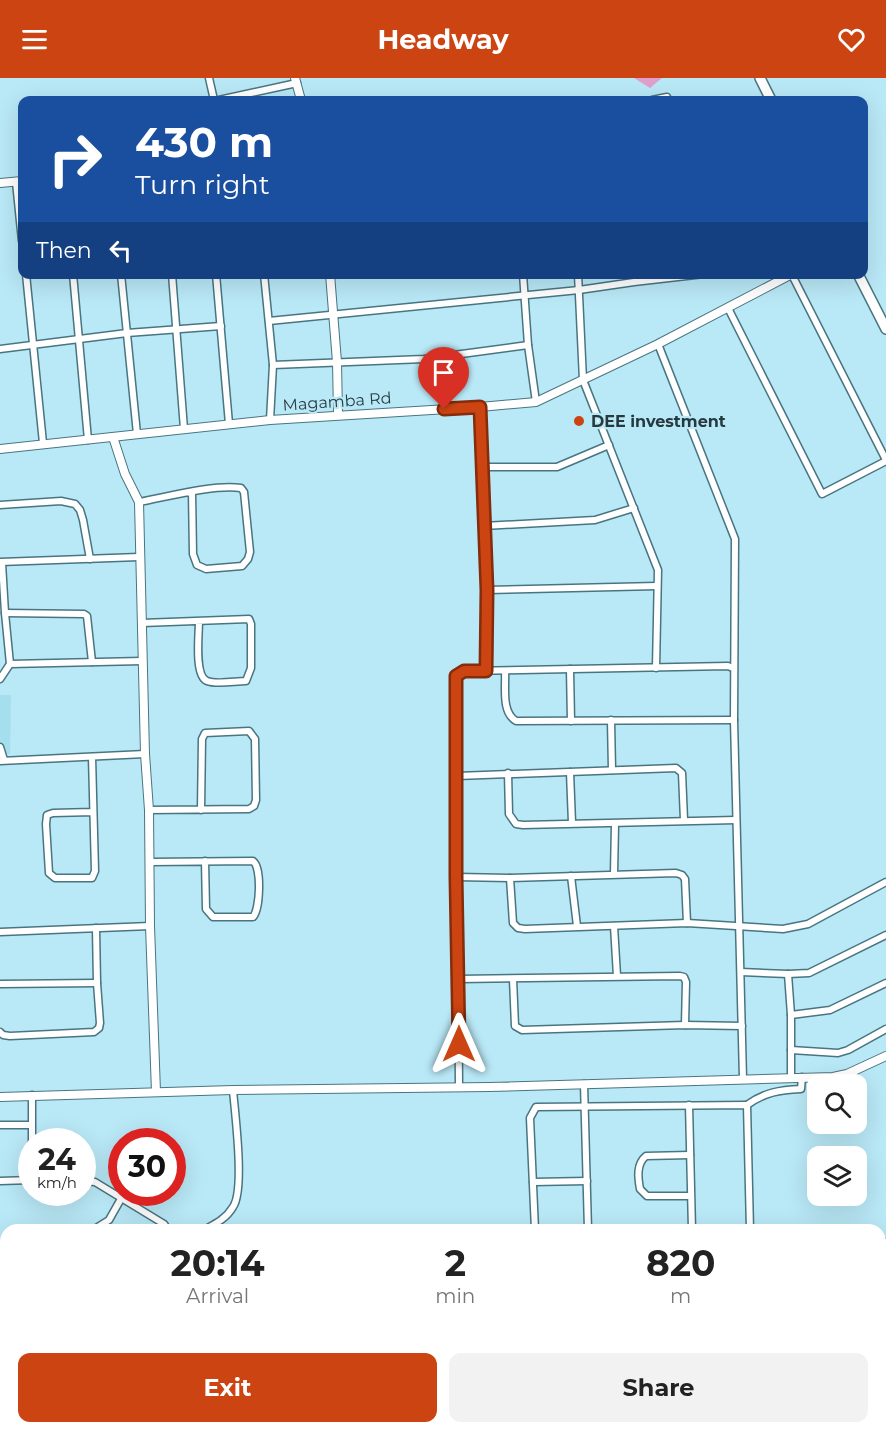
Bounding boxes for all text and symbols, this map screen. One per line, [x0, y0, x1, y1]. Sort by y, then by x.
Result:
icon: menu [18, 23, 51, 56]
text: Headway [377, 23, 509, 56]
icon: heart [835, 23, 868, 56]
text: 430 m [135, 116, 273, 168]
icon: right [36, 120, 114, 198]
text: Turn right [135, 168, 270, 201]
icon: left [104, 234, 137, 267]
text: Then [36, 237, 92, 264]
pin [418, 347, 469, 409]
icon: arrive [427, 356, 460, 389]
street label: Magamba Rd [282, 388, 392, 415]
place label: DEE investment [591, 412, 726, 431]
marker: DEE investment [572, 414, 586, 428]
position arrow [427, 1012, 491, 1076]
map controls [807, 1074, 867, 1206]
button: search [807, 1074, 867, 1134]
speed limit sign: 30 [108, 1128, 186, 1206]
text: 24 [38, 1141, 76, 1178]
button: layers [807, 1146, 867, 1206]
text: km/h [37, 1173, 77, 1192]
text: 20:14 [171, 1241, 265, 1285]
text: 2 [445, 1241, 466, 1285]
text: 820 [646, 1241, 715, 1285]
text: Arrival [186, 1284, 249, 1308]
text: min [435, 1284, 475, 1308]
text: m [670, 1284, 691, 1308]
button: Exit [18, 1353, 437, 1422]
button: Share [449, 1353, 868, 1422]

